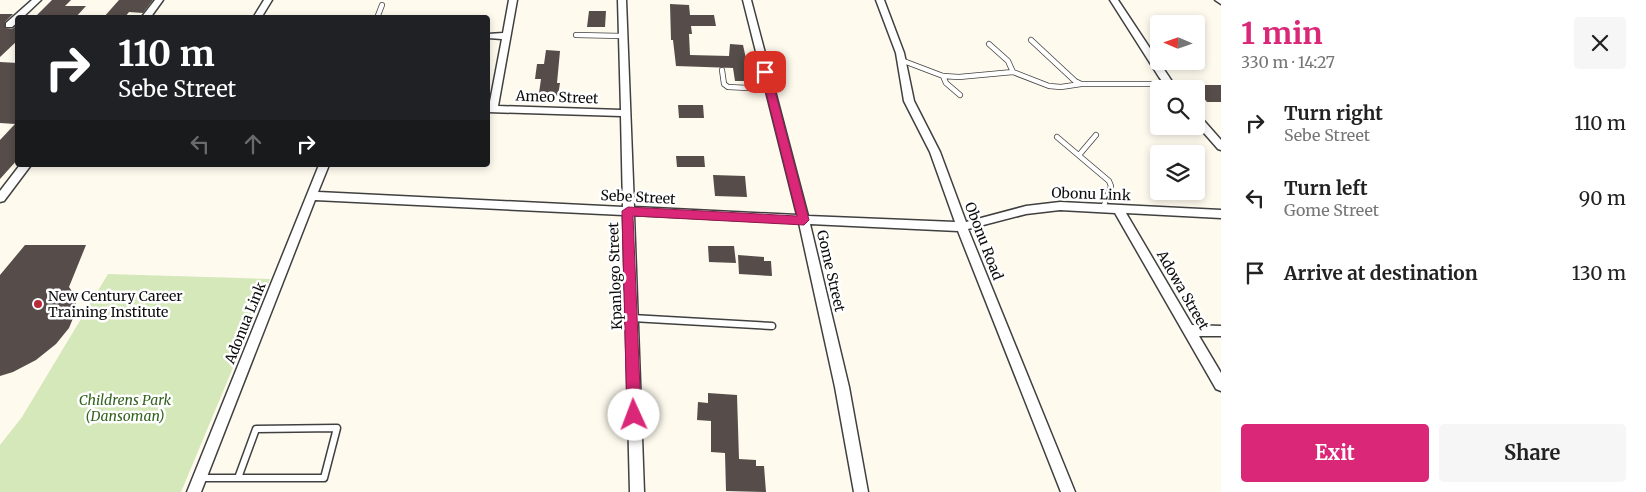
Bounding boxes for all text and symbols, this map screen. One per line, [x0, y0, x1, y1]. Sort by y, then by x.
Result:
text: 1 min [1241, 14, 1323, 52]
north arrow [1150, 15, 1205, 70]
map controls [1150, 15, 1205, 200]
button: close [1574, 17, 1626, 69]
text: 110 m [118, 32, 215, 76]
icon: right [35, 35, 100, 100]
pin [744, 51, 786, 93]
text: 330 m · 14:27 [1241, 52, 1335, 72]
icon: arrive [751, 58, 779, 86]
text: Sebe Street [118, 75, 236, 103]
button: search [1150, 80, 1205, 135]
street label: Ameo Street [514, 87, 599, 107]
text: Turn right [1284, 101, 1383, 125]
icon: right [1241, 109, 1269, 137]
text: 110 m [1575, 111, 1626, 135]
text: Sebe Street [1284, 125, 1370, 145]
icon: left [186, 130, 214, 158]
icon: ahead [239, 130, 267, 158]
icon: right [292, 130, 320, 158]
button: layers [1150, 145, 1205, 200]
text: Turn left [1284, 176, 1368, 200]
street label: Obonu Link [1051, 184, 1131, 204]
icon: left [1241, 184, 1269, 212]
street label: Sebe Street [600, 186, 677, 208]
text: 90 m [1579, 186, 1626, 210]
street label: Obonu Road [961, 199, 1007, 283]
text: Gome Street [1284, 200, 1379, 220]
street label: Kpanlogo Street [604, 221, 626, 330]
street label: Gome Street [813, 228, 849, 314]
street label: Adowa Street [1152, 246, 1213, 334]
icon: arrive [1241, 259, 1269, 287]
text: Arrive at destination [1284, 261, 1478, 285]
text: 130 m [1572, 261, 1626, 285]
street label: Adonua Link [220, 280, 270, 367]
place label: New Century Career Training Institute [48, 287, 183, 321]
marker: New Century Career Training Institute [32, 298, 44, 310]
position arrow [607, 388, 659, 440]
park label: Childrens Park (Dansoman) [79, 391, 172, 425]
button: Exit [1241, 424, 1429, 482]
button: Share [1439, 424, 1626, 482]

